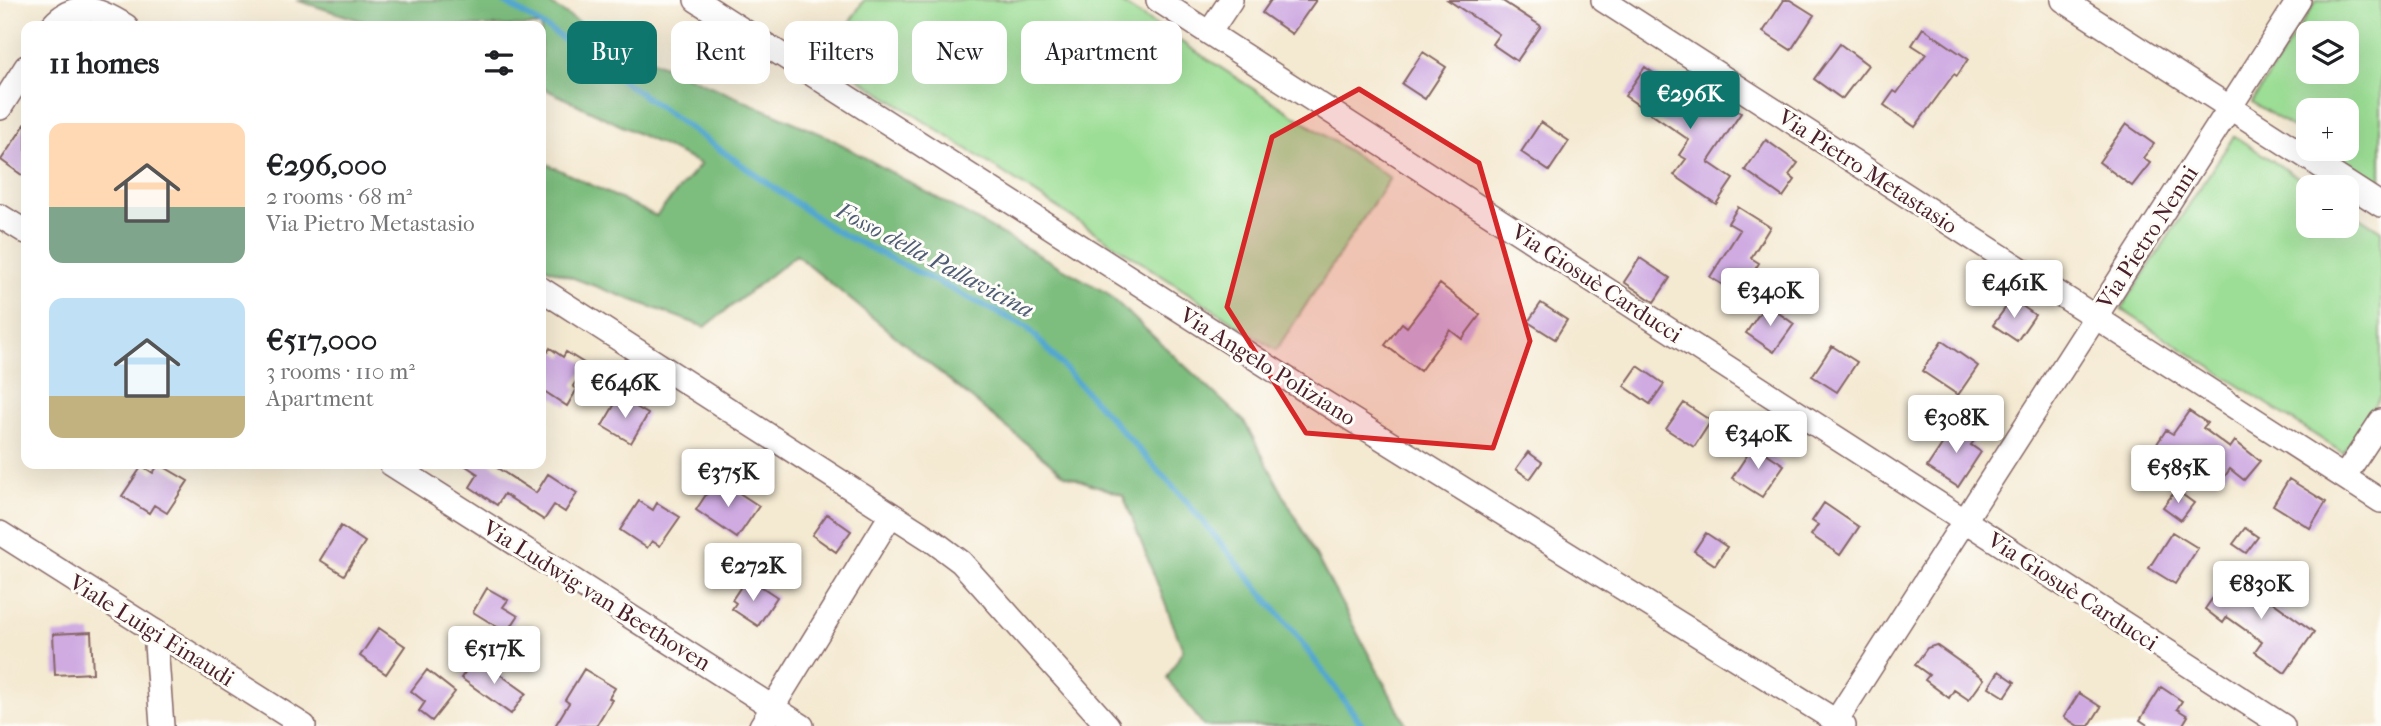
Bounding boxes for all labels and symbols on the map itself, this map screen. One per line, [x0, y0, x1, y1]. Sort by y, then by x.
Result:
pin: €296K [1641, 72, 1739, 131]
street label: Via Pietro Metastasio [1772, 103, 1963, 240]
street label: Via Pietro Nenni [2090, 160, 2204, 315]
water label: Fosso della Pallavicina [831, 196, 1038, 324]
street label: Via Giosuè Carducci [1506, 218, 1687, 349]
pin: €461K [1965, 260, 2063, 320]
pin: €340K [1721, 268, 1819, 328]
street label: Via Angelo Poliziano [1174, 301, 1361, 432]
pin: €646K [576, 360, 674, 420]
pin: €308K [1907, 396, 2005, 455]
pin: €340K [1709, 412, 1807, 471]
pin: €585K [2129, 446, 2227, 505]
pin: €375K [679, 449, 777, 509]
street label: Via Ludwig van Beethoven [477, 514, 716, 677]
street label: Via Giosuè Carducci [1982, 526, 2163, 657]
pin: €272K [704, 544, 802, 603]
pin: €830K [2212, 562, 2310, 621]
street label: Viale Luigi Einaudi [63, 568, 239, 692]
pin: €517K [445, 626, 543, 686]

